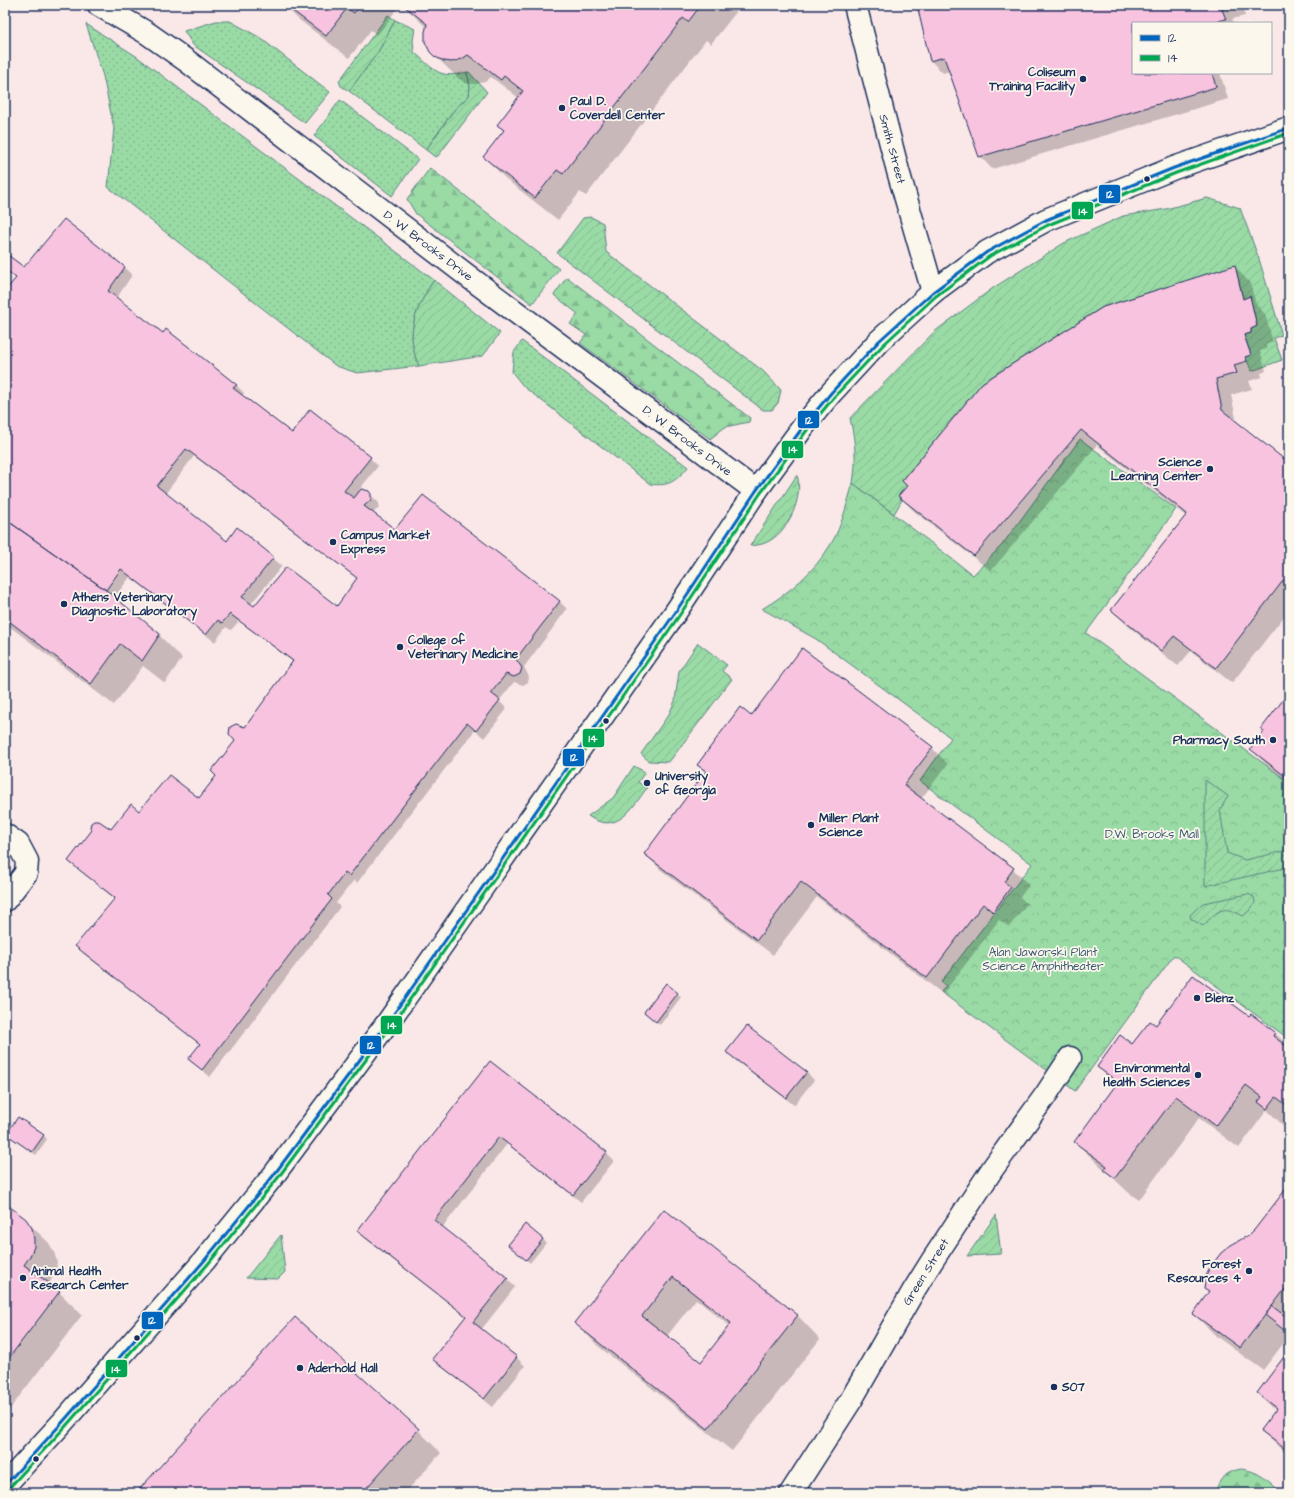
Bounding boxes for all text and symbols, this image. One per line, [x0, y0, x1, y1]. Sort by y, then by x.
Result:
legend [1132, 22, 1272, 74]
text: 12 [1168, 30, 1177, 47]
text: 14 [1168, 50, 1178, 67]
place label: Coliseum Training Facility [988, 64, 1076, 97]
marker: Coliseum Training Facility [1078, 74, 1088, 84]
place label: Paul D. Coverdell Center [570, 93, 665, 124]
marker: Paul D. Coverdell Center [557, 103, 567, 113]
street label: Smith Street [875, 112, 909, 186]
unlabelled marker [1142, 174, 1152, 184]
line badge: 12 [1098, 184, 1121, 204]
text: 12 [1106, 187, 1115, 202]
line badge: 14 [1071, 201, 1094, 220]
text: 14 [1079, 204, 1088, 219]
street label: D. W. Brooks Drive [380, 207, 477, 286]
street label: D. W. Brooks Drive [639, 402, 736, 481]
line badge: 12 [797, 410, 820, 429]
text: 12 [805, 413, 814, 428]
line badge: 14 [781, 440, 804, 459]
text: 14 [789, 442, 798, 457]
place label: Science Learning Center [1111, 454, 1203, 487]
marker: Science Learning Center [1205, 464, 1215, 474]
place label: Campus Market Express [341, 527, 430, 559]
marker: Campus Market Express [328, 537, 338, 547]
place label: Athens Veterinary Diagnostic Laboratory [72, 589, 198, 622]
marker: Athens Veterinary Diagnostic Laboratory [59, 599, 69, 609]
place label: College of Veterinary Medicine [407, 632, 519, 664]
marker: College of Veterinary Medicine [395, 642, 405, 652]
unlabelled marker [601, 716, 611, 726]
line badge: 14 [582, 728, 605, 748]
text: 14 [589, 731, 598, 746]
place label: Pharmacy South [1173, 732, 1266, 750]
marker: Pharmacy South [1268, 735, 1278, 745]
line badge: 12 [562, 748, 585, 767]
text: 12 [570, 750, 579, 765]
place label: University of Georgia [654, 768, 717, 801]
marker: University of Georgia [642, 778, 652, 788]
place label: Miller Plant Science [818, 810, 879, 841]
marker: Miller Plant Science [806, 820, 816, 830]
park label: D.W. Brooks Mall [1105, 826, 1199, 843]
park label: Alan Jaworski Plant Science Amphitheater [982, 944, 1104, 975]
place label: Blenz [1205, 990, 1235, 1007]
marker: Blenz [1192, 993, 1202, 1003]
line badge: 14 [380, 1015, 403, 1035]
text: 14 [388, 1018, 397, 1033]
line badge: 12 [359, 1035, 382, 1055]
text: 12 [367, 1038, 376, 1053]
place label: Environmental Health Sciences [1103, 1060, 1190, 1091]
marker: Environmental Health Sciences [1193, 1070, 1203, 1080]
street label: Green Street [899, 1235, 953, 1309]
place label: Forest Resources 4 [1167, 1256, 1242, 1287]
place label: Animal Health Research Center [31, 1263, 129, 1294]
marker: Forest Resources 4 [1244, 1266, 1254, 1276]
marker: Animal Health Research Center [18, 1273, 28, 1283]
line badge: 12 [141, 1311, 164, 1330]
text: 12 [148, 1313, 157, 1328]
unlabelled marker [132, 1333, 142, 1343]
line badge: 14 [105, 1359, 128, 1378]
place label: Aderhold Hall [308, 1360, 378, 1377]
text: 14 [112, 1362, 121, 1377]
marker: Aderhold Hall [295, 1363, 305, 1373]
place label: S07 [1061, 1379, 1085, 1396]
marker: S07 [1049, 1382, 1059, 1392]
unlabelled marker [31, 1454, 41, 1464]

